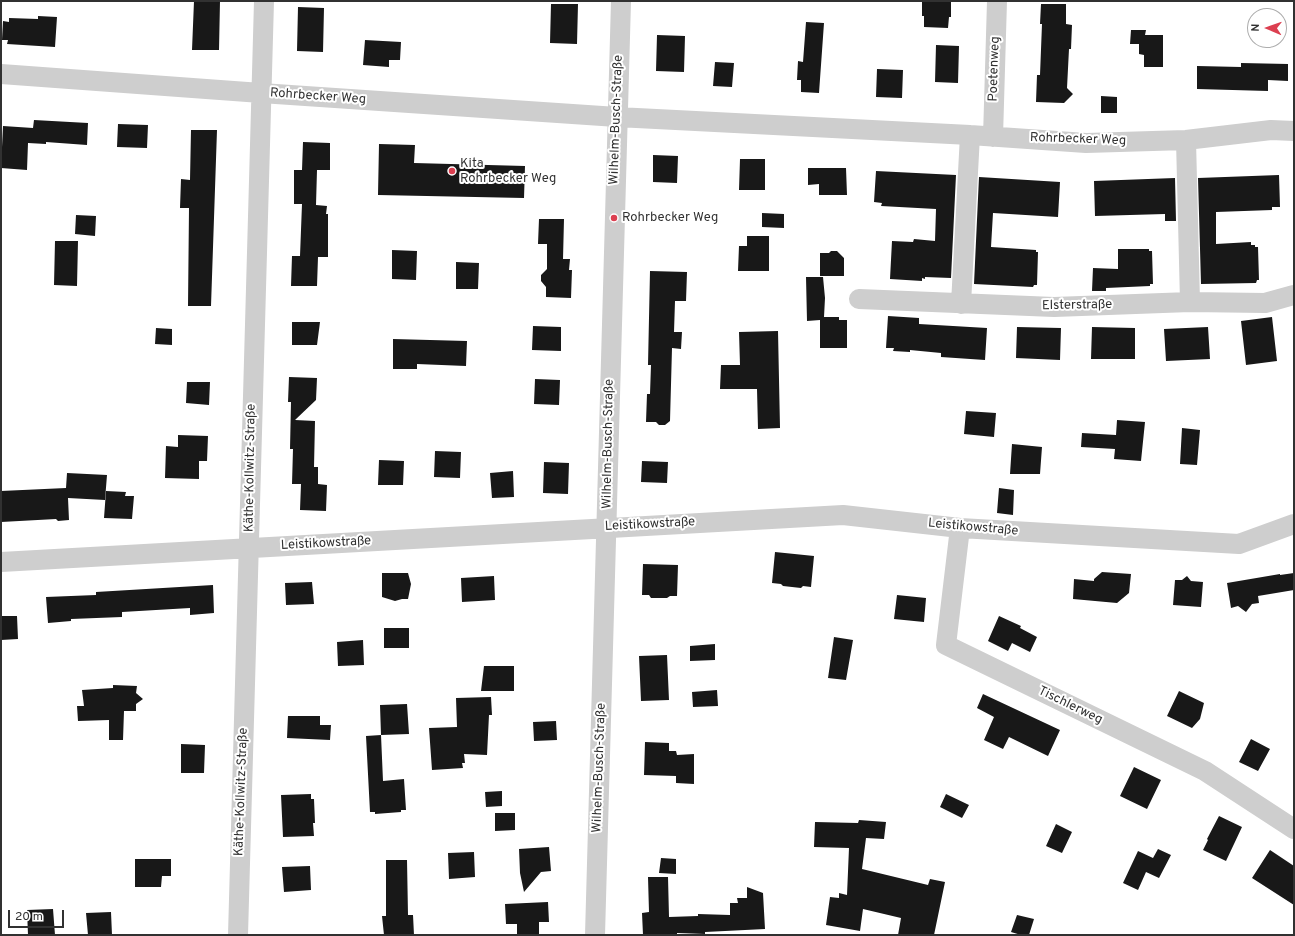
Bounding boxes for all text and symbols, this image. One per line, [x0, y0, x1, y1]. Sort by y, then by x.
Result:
north arrow [1247, 8, 1287, 48]
text: N [1249, 23, 1263, 32]
street label: Poetenweg [986, 36, 1004, 102]
street label: Wilhelm-Busch-Straße [607, 55, 627, 185]
street label: Rohrbecker Weg [269, 86, 367, 108]
street label: Rohrbecker Weg [1030, 131, 1126, 149]
place label: Kita Rohrbecker Weg [460, 156, 556, 187]
marker: Kita Rohrbecker Weg [447, 166, 457, 176]
place label: Rohrbecker Weg [622, 210, 718, 226]
marker: Rohrbecker Weg [609, 213, 619, 223]
street label: Elsterstraße [1042, 298, 1112, 314]
street label: Wilhelm-Busch-Straße [600, 379, 618, 509]
street label: Käthe-Kollwitz-Straße [242, 404, 260, 532]
street label: Leistikowstraße [604, 515, 696, 535]
street label: Leistikowstraße [927, 516, 1019, 540]
street label: Leistikowstraße [280, 534, 372, 554]
street label: Tischlerweg [1035, 684, 1105, 728]
street label: Wilhelm-Busch-Straße [590, 703, 610, 833]
street label: Käthe-Kollwitz-Straße [232, 727, 252, 857]
scale bar [10, 902, 66, 928]
text: 20 m [15, 909, 43, 925]

